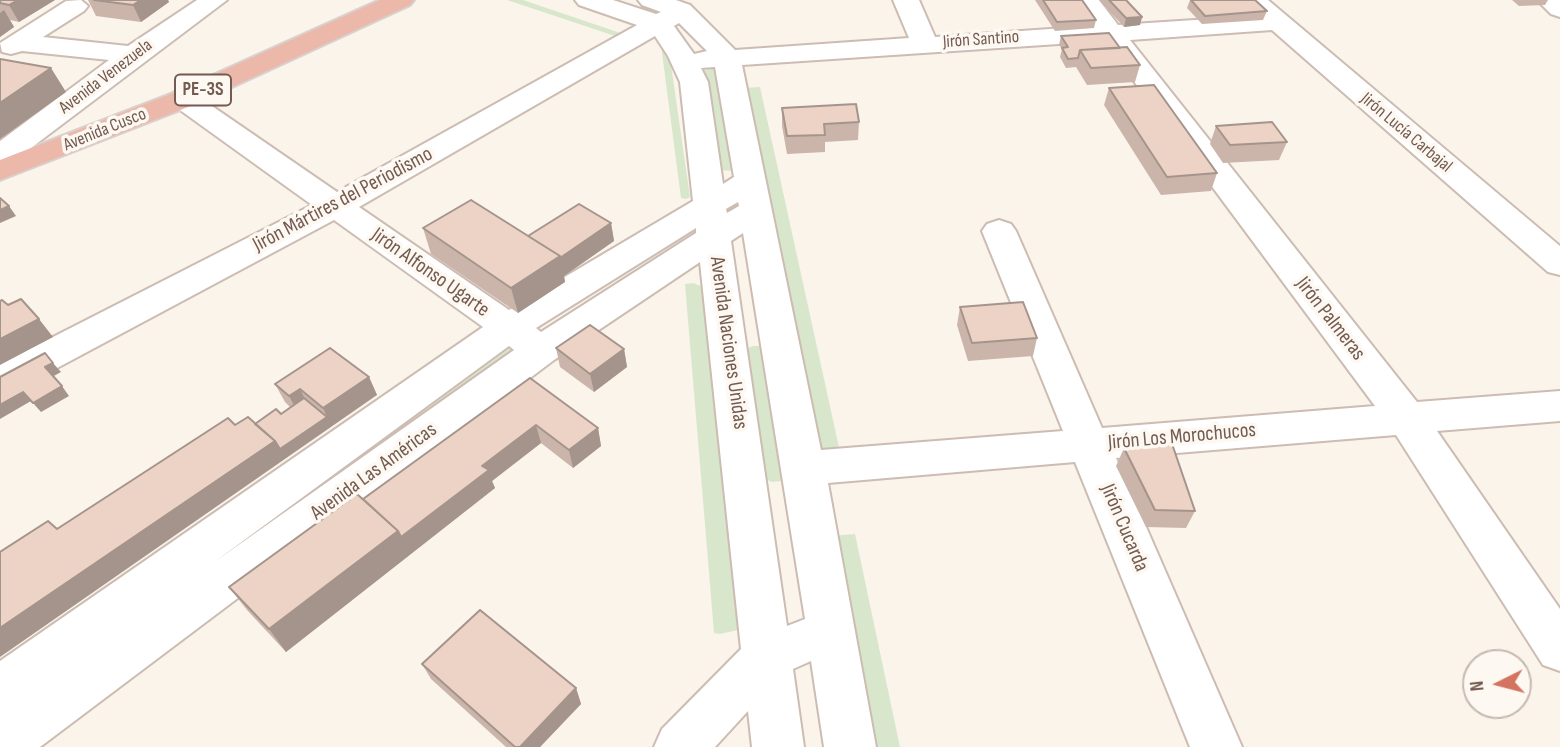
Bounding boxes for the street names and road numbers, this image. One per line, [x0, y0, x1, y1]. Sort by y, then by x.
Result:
street label: Jirón Santino [942, 27, 1020, 53]
street label: Avenida Venezuela [55, 35, 157, 119]
road number: PE-3S [175, 74, 231, 106]
street label: Jirón Lucía Carbajal [1356, 88, 1456, 178]
street label: Avenida Cusco [61, 104, 149, 156]
street label: Jirón Mártires del Periodismo [249, 142, 437, 258]
street label: Jirón Alfonso Ugarte [366, 223, 494, 323]
street label: Avenida Naciones Unidas [703, 255, 753, 431]
street label: Jirón Palmeras [1290, 272, 1370, 366]
street label: Avenida Las Américas [306, 418, 442, 526]
street label: Jirón Los Morochucos [1107, 418, 1257, 456]
street label: Jirón Cucarda [1094, 480, 1154, 576]

